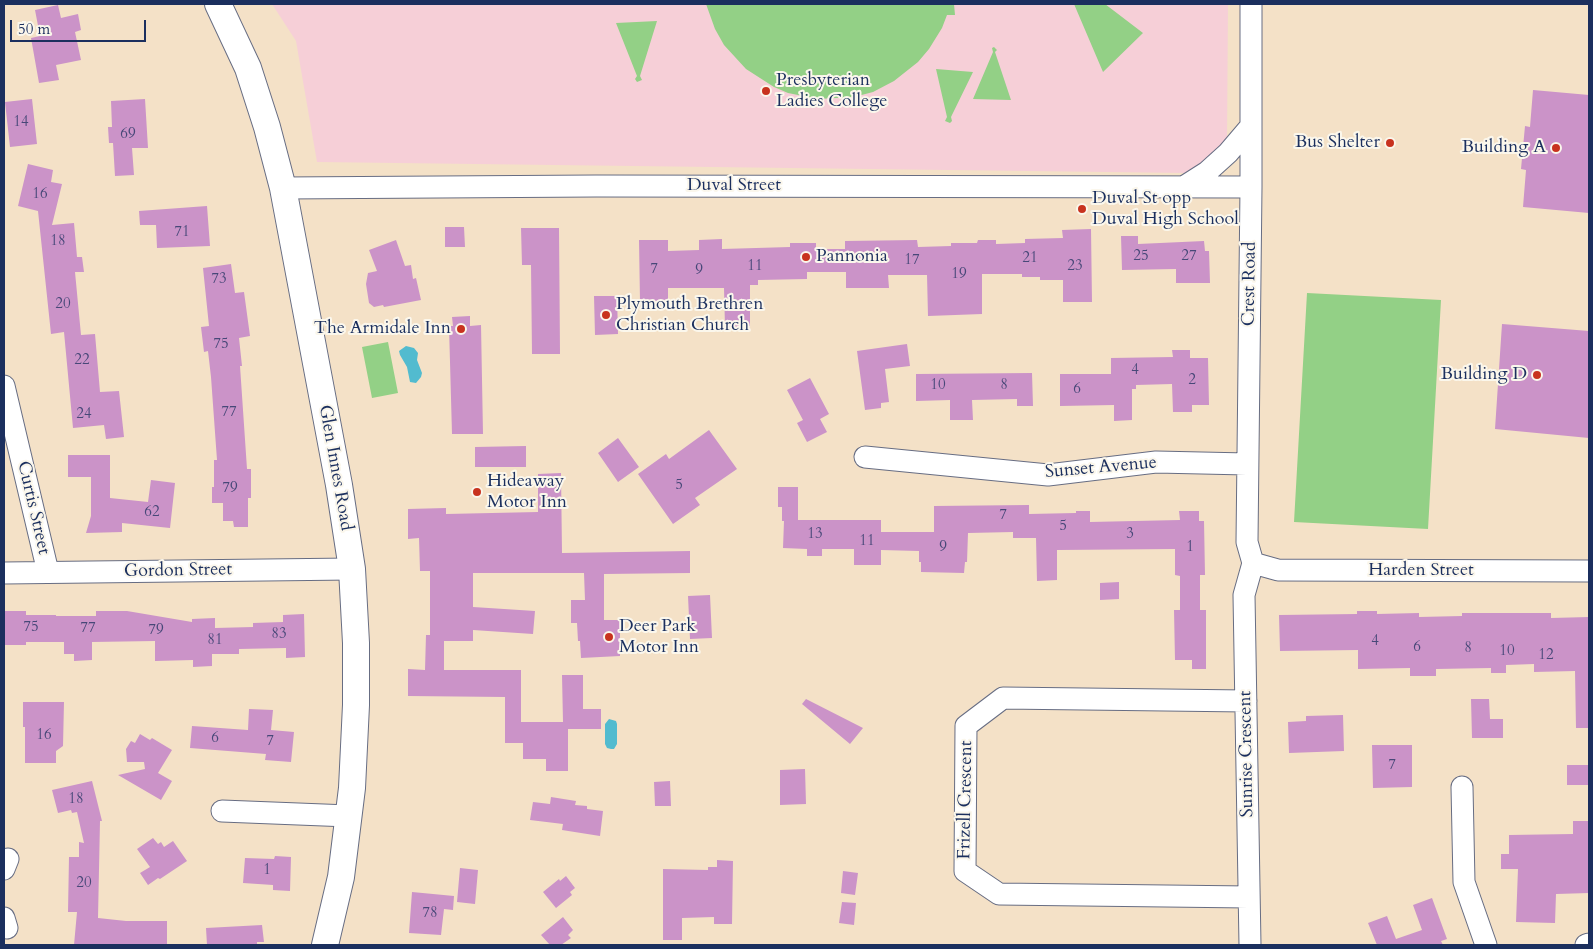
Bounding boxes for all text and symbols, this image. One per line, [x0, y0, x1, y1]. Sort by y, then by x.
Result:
scale bar [12, 10, 149, 42]
text: 50 m [18, 19, 50, 39]
place label: Presbyterian Ladies College [776, 70, 887, 112]
marker: Presbyterian Ladies College [760, 85, 772, 97]
house number: 14 [13, 114, 29, 132]
house number: 69 [120, 126, 136, 144]
place label: Bus Shelter [1295, 132, 1380, 154]
marker: Bus Shelter [1384, 137, 1396, 149]
place label: Building A [1462, 137, 1546, 159]
marker: Building A [1550, 142, 1562, 154]
street label: Duval Street [687, 175, 781, 197]
house number: 16 [32, 186, 48, 204]
place label: Duval St opp Duval High School [1092, 188, 1239, 230]
marker: Duval St opp Duval High School [1076, 203, 1088, 215]
house number: 71 [174, 224, 190, 242]
house number: 18 [50, 233, 66, 251]
street label: Crest Road [1238, 242, 1262, 326]
place label: Pannonia [816, 246, 888, 268]
house number: 25 [1133, 248, 1149, 266]
house number: 27 [1181, 248, 1197, 266]
house number: 21 [1022, 250, 1038, 268]
marker: Pannonia [800, 251, 812, 263]
house number: 17 [904, 252, 920, 270]
house number: 11 [747, 258, 763, 276]
house number: 23 [1067, 258, 1083, 276]
house number: 7 [650, 261, 658, 279]
house number: 9 [695, 262, 703, 280]
house number: 19 [951, 266, 967, 284]
house number: 73 [211, 271, 227, 289]
place label: Plymouth Brethren Christian Church [616, 294, 763, 336]
house number: 20 [55, 296, 71, 314]
marker: Plymouth Brethren Christian Church [600, 309, 612, 321]
place label: The Armidale Inn [314, 318, 451, 340]
marker: The Armidale Inn [455, 323, 467, 335]
house number: 75 [213, 336, 229, 354]
house number: 22 [74, 352, 90, 370]
house number: 4 [1131, 362, 1139, 380]
place label: Building D [1441, 364, 1527, 386]
marker: Building D [1531, 369, 1543, 381]
house number: 2 [1188, 372, 1196, 390]
house number: 10 [930, 377, 946, 395]
house number: 8 [1000, 377, 1008, 395]
house number: 6 [1073, 381, 1081, 399]
street label: Glen Innes Road [313, 403, 357, 533]
house number: 77 [221, 404, 237, 422]
house number: 24 [76, 406, 92, 424]
street label: Sunset Avenue [1044, 452, 1158, 484]
street label: Curtis Street [12, 459, 54, 557]
place label: Hideaway Motor Inn [487, 471, 567, 514]
house number: 5 [675, 477, 683, 495]
house number: 79 [222, 480, 238, 498]
marker: Hideaway Motor Inn [471, 486, 483, 498]
house number: 62 [144, 504, 160, 522]
house number: 7 [999, 507, 1007, 525]
house number: 5 [1059, 518, 1067, 536]
house number: 13 [807, 526, 823, 544]
house number: 3 [1126, 526, 1134, 544]
house number: 11 [859, 533, 875, 551]
house number: 9 [939, 539, 947, 557]
house number: 1 [1186, 539, 1194, 557]
street label: Gordon Street [124, 559, 232, 583]
street label: Harden Street [1368, 560, 1474, 582]
place label: Deer Park Motor Inn [619, 616, 699, 659]
house number: 75 [23, 619, 39, 637]
house number: 77 [80, 620, 96, 638]
house number: 79 [148, 622, 164, 640]
house number: 83 [271, 626, 287, 644]
marker: Deer Park Motor Inn [603, 631, 615, 643]
house number: 81 [207, 632, 223, 650]
house number: 4 [1371, 633, 1379, 651]
house number: 6 [1413, 639, 1421, 657]
house number: 8 [1464, 640, 1472, 658]
house number: 10 [1499, 643, 1515, 661]
house number: 12 [1538, 647, 1554, 665]
street label: Sunrise Crescent [1235, 691, 1259, 817]
house number: 16 [36, 727, 52, 745]
house number: 6 [211, 730, 219, 748]
house number: 7 [266, 733, 274, 751]
street label: Frizell Crescent [954, 740, 978, 860]
house number: 7 [1388, 757, 1396, 775]
house number: 18 [68, 791, 84, 809]
house number: 1 [263, 862, 271, 880]
house number: 20 [76, 875, 92, 893]
house number: 78 [422, 905, 438, 923]

